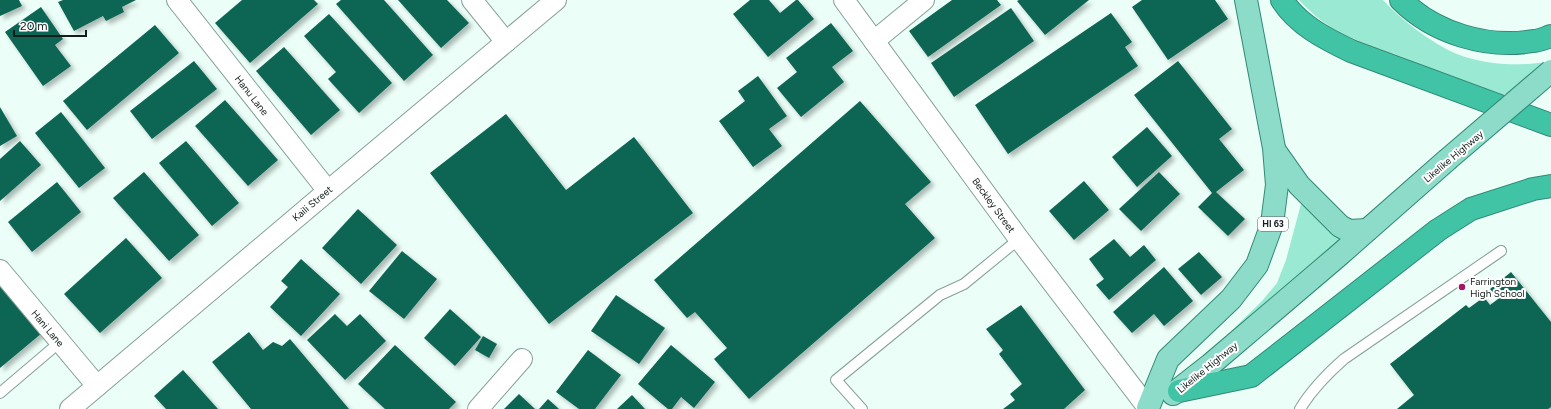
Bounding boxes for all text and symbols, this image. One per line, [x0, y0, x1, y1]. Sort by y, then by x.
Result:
scale bar [14, 12, 86, 38]
text: 20 m [20, 19, 48, 33]
street label: Hanu Lane [232, 73, 272, 118]
street label: Likelike Highway [1421, 127, 1486, 185]
street label: Beckley Street [969, 175, 1018, 236]
street label: Kaili Street [290, 183, 335, 224]
road number: HI 63 [1258, 217, 1288, 231]
place label: Farrington High School [1470, 275, 1525, 300]
marker: Farrington High School [1457, 282, 1467, 292]
street label: Hani Lane [28, 307, 67, 350]
street label: Likelike Highway [1174, 339, 1241, 396]

